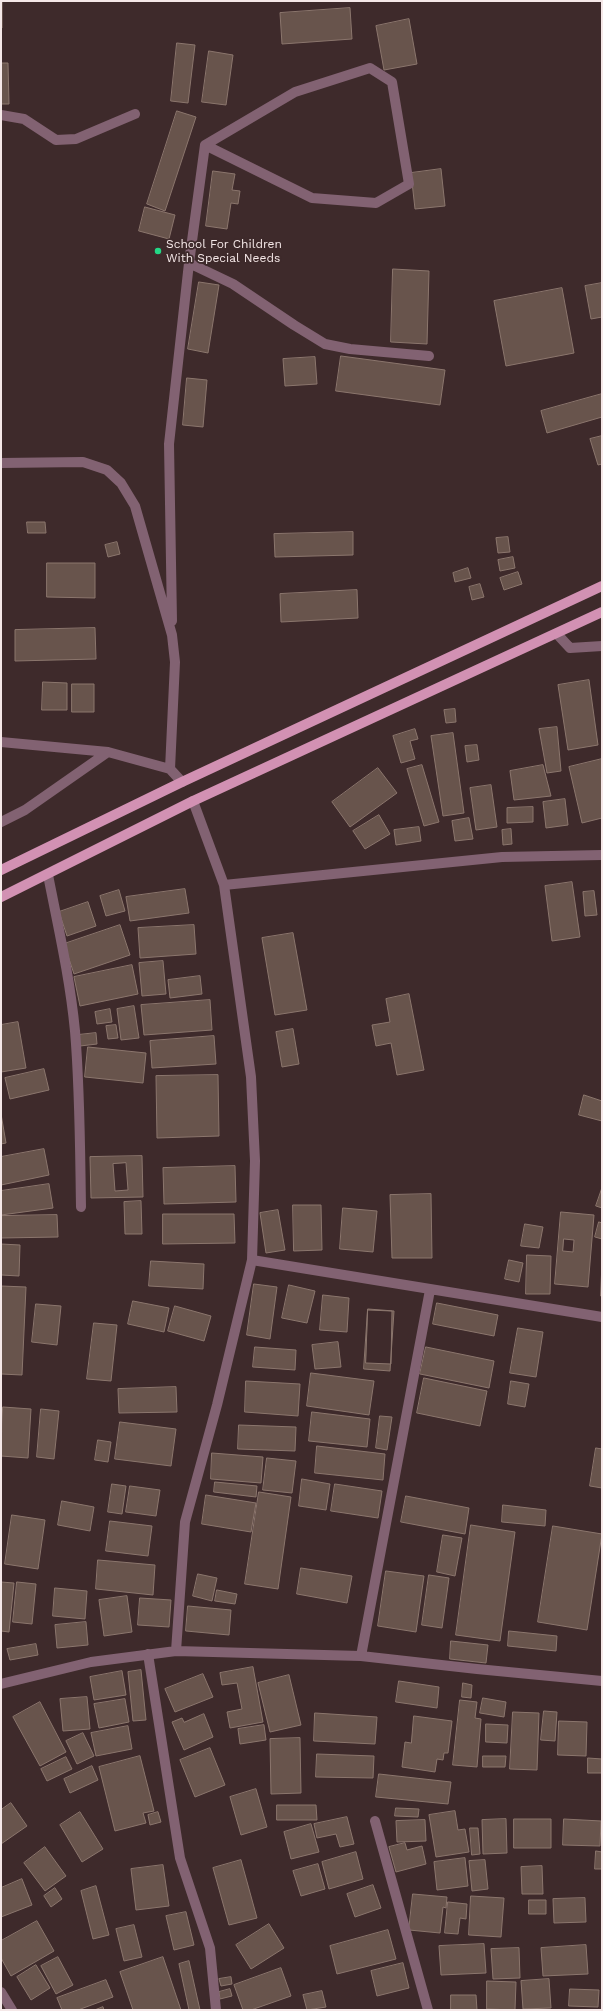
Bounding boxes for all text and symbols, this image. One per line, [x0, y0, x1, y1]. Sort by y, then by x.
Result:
place label: School For Children With Special Needs [166, 237, 282, 265]
marker: School For Children With Special Needs [153, 246, 163, 256]

